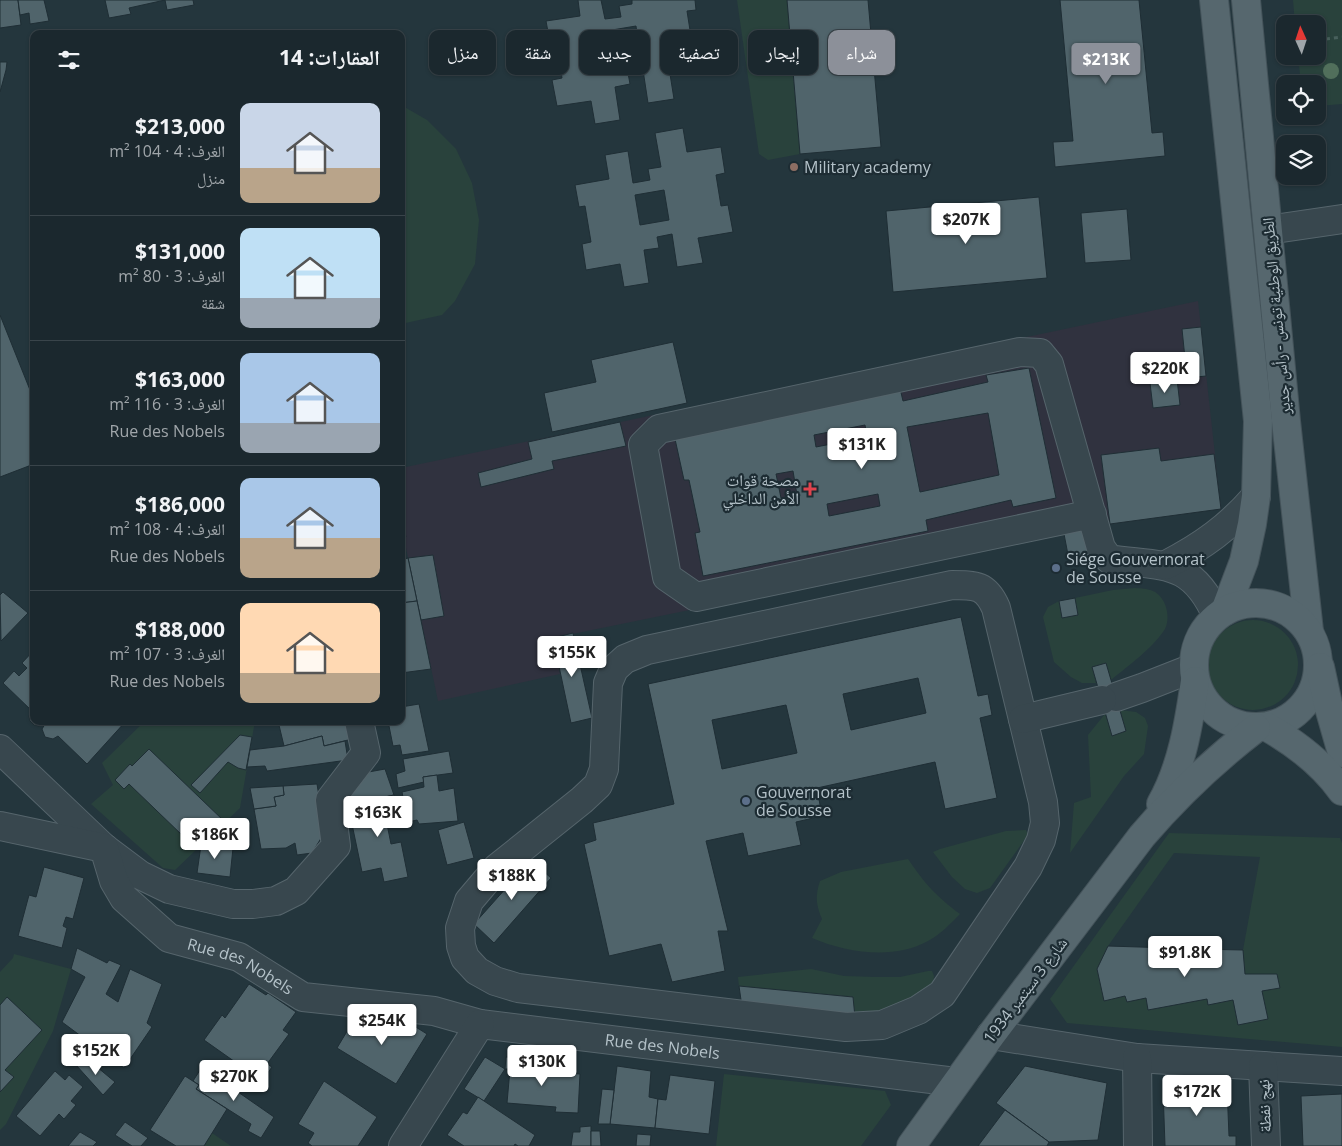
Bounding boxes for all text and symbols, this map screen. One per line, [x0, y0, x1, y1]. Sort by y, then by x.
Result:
north arrow [1276, 15, 1326, 65]
map controls [1276, 15, 1326, 185]
chip: منزل [429, 30, 496, 75]
chip: شقة [506, 30, 569, 75]
chip: جديد [579, 30, 650, 75]
chip: تصفية [660, 30, 738, 75]
chip: إيجار [748, 30, 818, 75]
chip: شراء [828, 30, 895, 75]
pin: $213K [1071, 42, 1141, 85]
text: العقارات: 14 [279, 43, 380, 71]
icon: filters [55, 46, 83, 74]
text: $213K [1082, 48, 1130, 70]
button: locate [1276, 75, 1326, 125]
text: $213,000 [135, 112, 225, 140]
icon: home [280, 123, 340, 183]
button: layers [1276, 135, 1326, 185]
text: الغرف: 4 · 104 m² [109, 140, 225, 162]
place label: Military academy [804, 156, 932, 178]
marker: Military academy [788, 161, 800, 173]
text: منزل [197, 167, 225, 189]
pin: $207K [931, 202, 1001, 245]
text: $207K [942, 208, 990, 230]
street label: الطريق الوطنية تونس - رأس جدير [1256, 216, 1296, 417]
text: $131,000 [135, 237, 225, 265]
icon: home [280, 248, 340, 308]
text: الغرف: 3 · 80 m² [118, 265, 225, 287]
text: شقة [201, 292, 225, 314]
pin: $220K [1130, 352, 1200, 394]
text: $220K [1141, 357, 1189, 379]
text: $163,000 [135, 365, 225, 393]
icon: home [280, 373, 340, 433]
text: الغرف: 3 · 116 m² [109, 393, 225, 415]
text: Rue des Nobels [110, 420, 225, 442]
pin: $131K [827, 428, 897, 470]
text: $131K [838, 433, 886, 455]
place label: مصحة قوات الأمن الداخلي [722, 469, 799, 511]
marker: مصحة قوات الأمن الداخلي [803, 482, 817, 496]
text: $186,000 [135, 490, 225, 518]
icon: home [280, 498, 340, 558]
text: الغرف: 4 · 108 m² [109, 518, 225, 540]
text: Rue des Nobels [110, 545, 225, 567]
place label: Siége Gouvernorat de Sousse [1066, 548, 1205, 588]
marker: Siége Gouvernorat de Sousse [1050, 562, 1062, 574]
text: $188,000 [135, 615, 225, 643]
icon: home [280, 623, 340, 683]
pin: $155K [537, 636, 607, 678]
text: $155K [548, 641, 596, 663]
text: الغرف: 3 · 107 m² [109, 643, 225, 665]
text: Rue des Nobels [110, 670, 225, 692]
place label: Gouvernorat de Sousse [756, 781, 851, 821]
marker: Gouvernorat de Sousse [740, 795, 752, 807]
pin: $163K [343, 796, 413, 838]
text: $163K [354, 801, 402, 823]
pin: $186K [180, 818, 250, 860]
text: $186K [191, 823, 239, 845]
pin: $188K [477, 858, 547, 901]
text: $188K [488, 864, 536, 886]
street label: Rue des Nobels [185, 932, 298, 999]
street label: شارع 3 سبتمبر 1934 [978, 933, 1072, 1047]
pin: $91.8K [1144, 936, 1226, 978]
text: $91.8K [1159, 941, 1211, 963]
pin: $254K [347, 1004, 417, 1046]
text: $254K [358, 1009, 406, 1031]
street label: Rue des Nobels [604, 1028, 721, 1064]
pin: $152K [61, 1034, 131, 1076]
text: $152K [72, 1039, 120, 1061]
pin: $130K [507, 1044, 577, 1087]
text: $130K [518, 1050, 566, 1072]
pin: $270K [199, 1060, 269, 1102]
text: $270K [210, 1065, 258, 1087]
pin: $172K [1162, 1074, 1232, 1117]
street label: نهج نفطة [1252, 1079, 1276, 1133]
text: $172K [1173, 1080, 1221, 1102]

